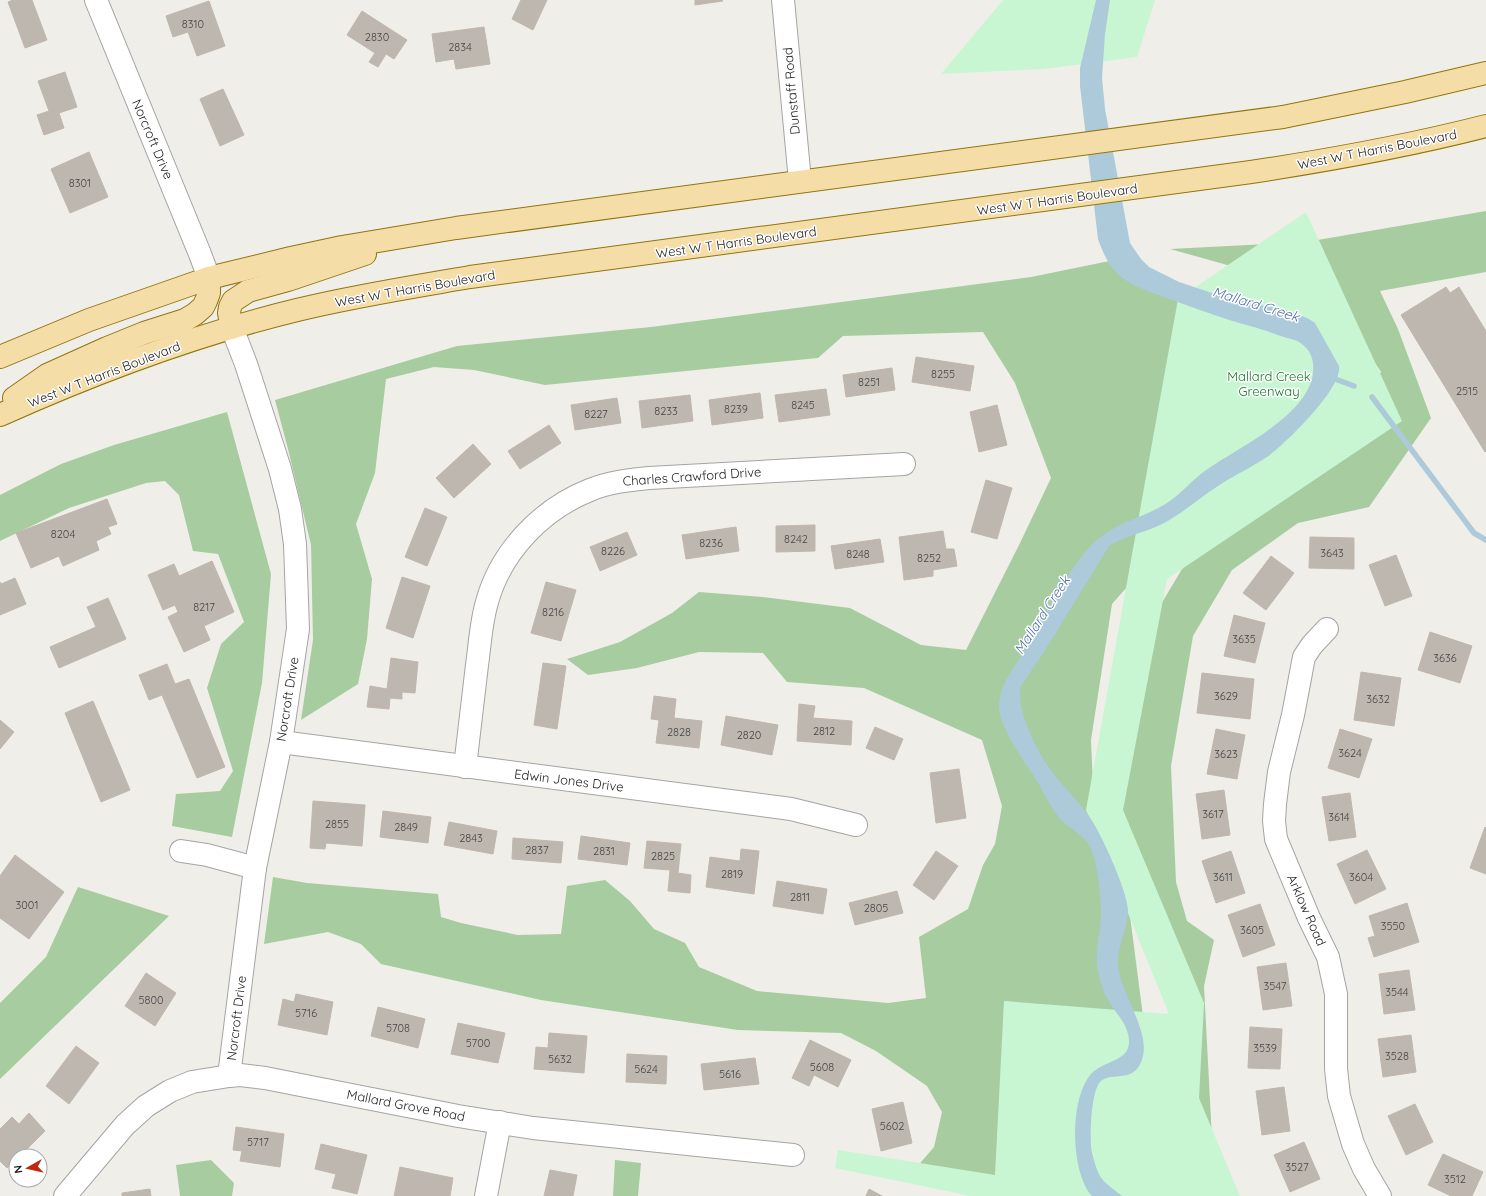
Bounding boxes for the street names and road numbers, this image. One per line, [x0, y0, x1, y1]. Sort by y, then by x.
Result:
street label: Dunstaff Road [779, 47, 803, 135]
street label: Norcroft Drive [129, 97, 177, 181]
street label: West W T Harris Boulevard [1296, 126, 1458, 172]
street label: West W T Harris Boulevard [976, 180, 1138, 218]
street label: West W T Harris Boulevard [655, 223, 817, 261]
street label: West W T Harris Boulevard [334, 266, 496, 310]
street label: West W T Harris Boulevard [25, 337, 183, 411]
street label: Charles Crawford Drive [622, 463, 762, 489]
street label: Norcroft Drive [272, 656, 302, 742]
street label: Edwin Jones Drive [513, 765, 625, 795]
street label: Arklow Road [1284, 872, 1330, 948]
street label: Norcroft Drive [223, 975, 249, 1061]
street label: Mallard Grove Road [346, 1086, 466, 1124]

